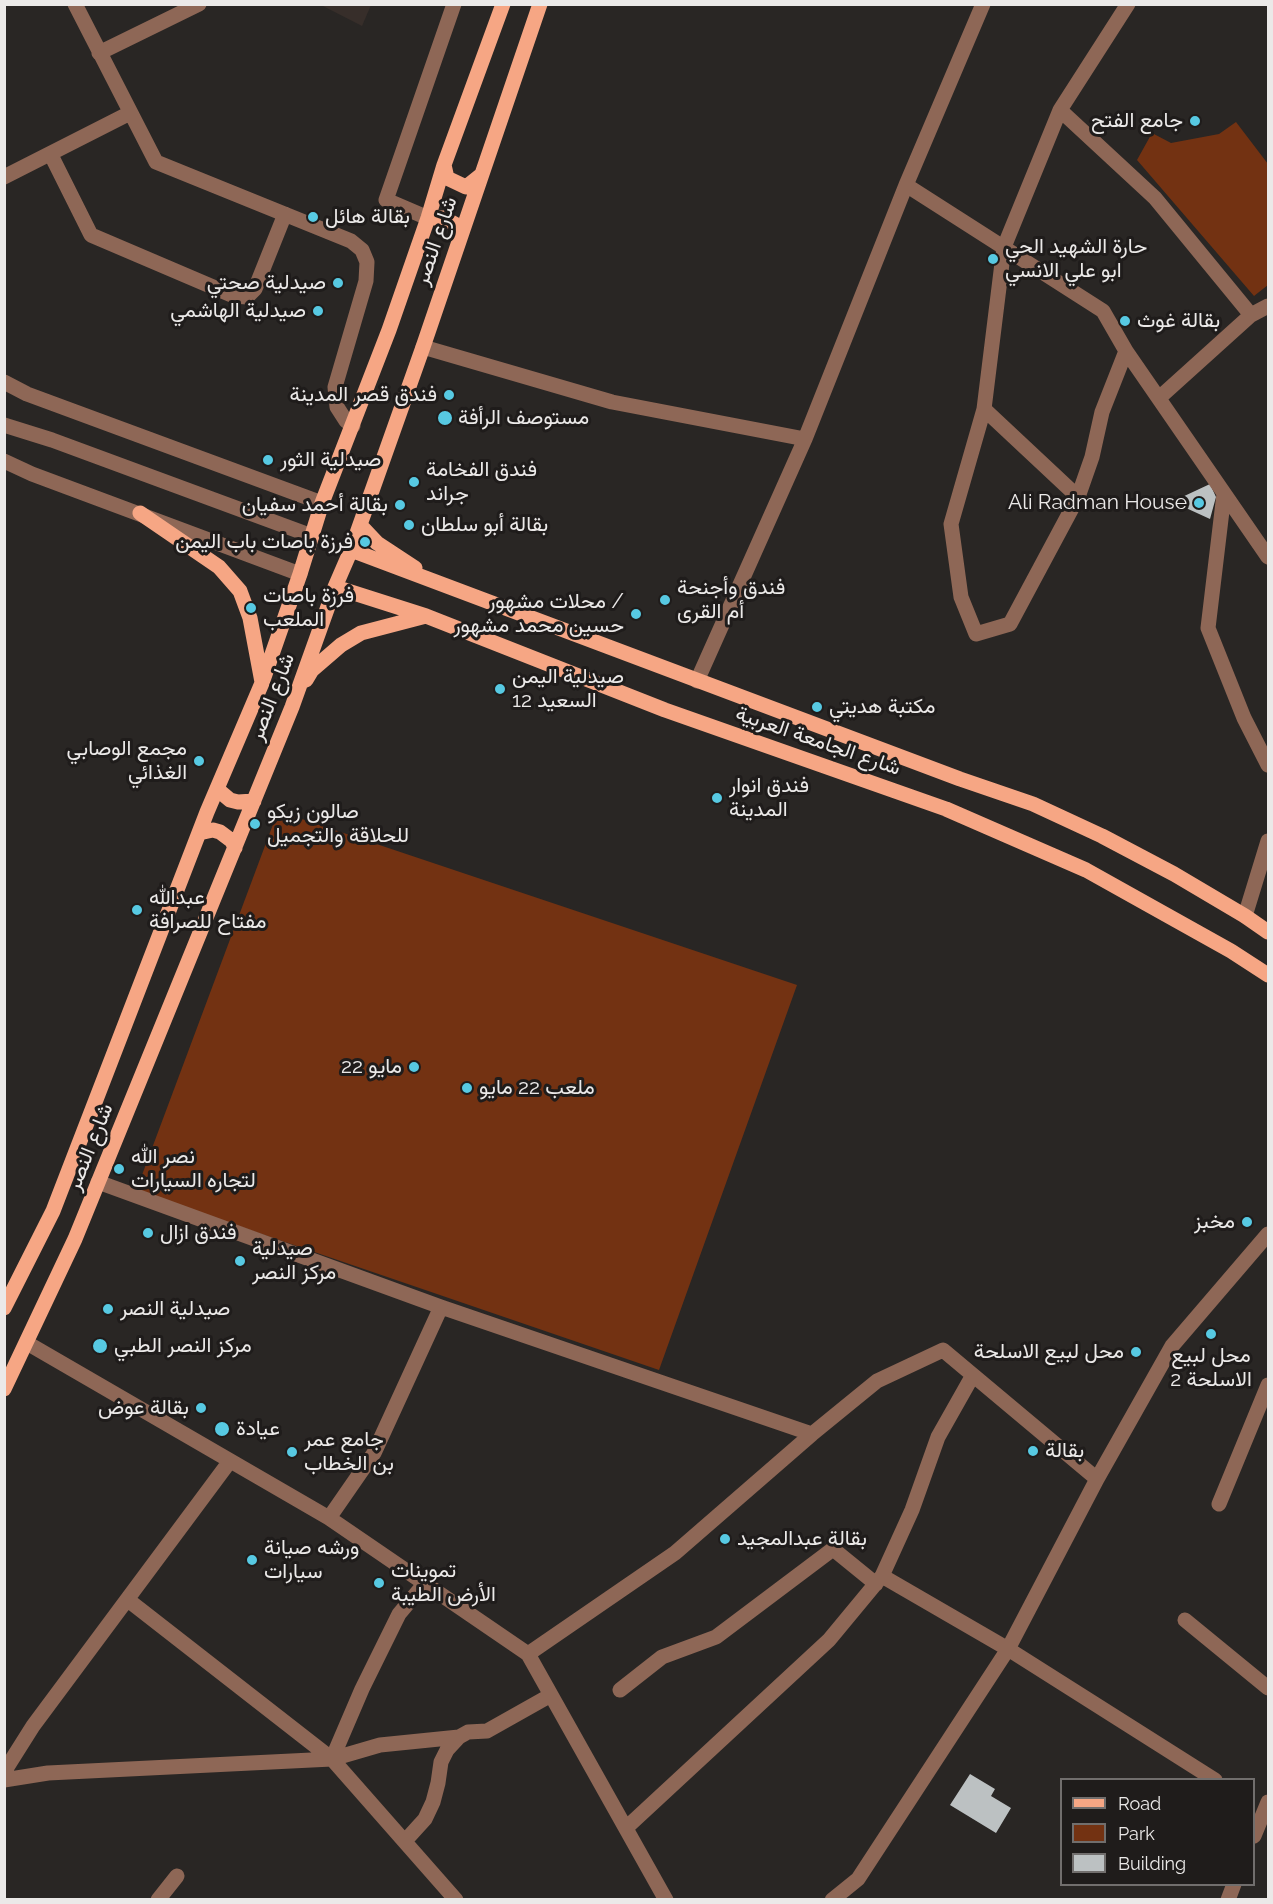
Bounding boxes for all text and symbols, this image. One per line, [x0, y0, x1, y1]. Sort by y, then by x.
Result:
place label: جامع الفتح [1091, 108, 1183, 134]
marker: جامع الفتح [1188, 114, 1202, 128]
street label: شارع النصر [409, 194, 463, 288]
place label: بقالة هائل [325, 204, 410, 230]
marker: بقالة هائل [306, 210, 320, 224]
place label: حارة الشهيد الحي ابو علي الانسي [1005, 234, 1147, 284]
marker: حارة الشهيد الحي ابو علي الانسي [986, 252, 1000, 266]
place label: صيدلية صحتي [207, 270, 326, 296]
marker: صيدلية صحتي [331, 276, 345, 290]
place label: صيدلية الهاشمي [170, 298, 306, 324]
marker: صيدلية الهاشمي [311, 304, 325, 318]
place label: بقالة غوث [1137, 308, 1220, 334]
marker: بقالة غوث [1118, 314, 1132, 328]
place label: فندق قصر المدينة [290, 382, 437, 408]
marker: فندق قصر المدينة [442, 388, 456, 402]
place label: مستوصف الرأفة [458, 405, 589, 431]
marker: مستوصف الرأفة [436, 409, 454, 427]
place label: صيدلية الثور [280, 447, 381, 473]
marker: صيدلية الثور [261, 453, 275, 467]
place label: فندق الفخامة جراند [426, 457, 537, 507]
marker: فندق الفخامة جراند [407, 475, 421, 489]
place label: Ali Radman House [1008, 490, 1187, 516]
place label: بقالة أحمد سفيان [242, 492, 388, 518]
marker: Ali Radman House [1192, 496, 1206, 510]
marker: بقالة أحمد سفيان [393, 498, 407, 512]
place label: بقالة أبو سلطان [421, 512, 548, 538]
marker: بقالة أبو سلطان [402, 518, 416, 532]
place label: فرزة باصات باب اليمن [175, 529, 353, 555]
marker: فرزة باصات باب اليمن [358, 535, 372, 549]
place label: فندق وأجنحة أم القرى [677, 575, 785, 625]
place label: فرزة باصات الملعب [263, 583, 354, 633]
place label: محلات مشهور / حسين محمد مشهور [453, 589, 624, 639]
marker: فندق وأجنحة أم القرى [658, 593, 672, 607]
marker: فرزة باصات الملعب [244, 601, 258, 615]
marker: محلات مشهور / حسين محمد مشهور [629, 607, 643, 621]
street label: شارع النصر [244, 650, 300, 744]
place label: صيدلية اليمن السعيد 12 [512, 664, 624, 714]
marker: صيدلية اليمن السعيد 12 [493, 682, 507, 696]
place label: مكتبة هديتي [829, 694, 935, 720]
marker: مكتبة هديتي [810, 700, 824, 714]
street label: شارع الجامعة العربية [732, 701, 904, 781]
place label: مجمع الوصابي الغذائي [66, 736, 187, 786]
marker: مجمع الوصابي الغذائي [192, 754, 206, 768]
place label: فندق انوار المدينة [729, 773, 809, 823]
marker: فندق انوار المدينة [710, 791, 724, 805]
place label: صالون زيكو للحلاقة والتجميل [267, 799, 409, 849]
marker: صالون زيكو للحلاقة والتجميل [248, 817, 262, 831]
place label: عبدالله مفتاح للصرافة [149, 885, 266, 935]
marker: عبدالله مفتاح للصرافة [130, 903, 144, 917]
place label: 22 مايو [341, 1054, 402, 1080]
marker: 22 مايو [407, 1060, 421, 1074]
place label: ملعب 22 مايو [479, 1075, 595, 1101]
marker: ملعب 22 مايو [460, 1081, 474, 1095]
street label: شارع النصر [61, 1100, 119, 1194]
place label: نصر الله لتجاره السيارات [131, 1144, 256, 1194]
marker: نصر الله لتجاره السيارات [112, 1162, 126, 1176]
place label: مخبز [1194, 1209, 1235, 1235]
marker: مخبز [1240, 1215, 1254, 1229]
place label: فندق ازال [160, 1220, 237, 1246]
marker: فندق ازال [141, 1226, 155, 1240]
place label: صيدلية مركز النصر [252, 1236, 336, 1286]
marker: صيدلية مركز النصر [233, 1254, 247, 1268]
place label: صيدلية النصر [120, 1296, 230, 1322]
marker: صيدلية النصر [101, 1302, 115, 1316]
marker: محل لبيع الاسلحة 2 [1204, 1327, 1218, 1341]
place label: مركز النصر الطبي [114, 1333, 252, 1359]
marker: مركز النصر الطبي [91, 1337, 109, 1355]
place label: محل لبيع الاسلحة [974, 1339, 1124, 1365]
place label: محل لبيع الاسلحة 2 [1170, 1343, 1252, 1393]
marker: محل لبيع الاسلحة [1129, 1345, 1143, 1359]
place label: بقالة عوض [98, 1395, 189, 1421]
marker: بقالة عوض [194, 1401, 208, 1415]
place label: عيادة [236, 1416, 280, 1442]
marker: عيادة [213, 1420, 231, 1438]
place label: جامع عمر بن الخطاب [304, 1427, 394, 1477]
place label: بقالة [1045, 1438, 1084, 1464]
marker: بقالة [1026, 1444, 1040, 1458]
marker: جامع عمر بن الخطاب [285, 1445, 299, 1459]
place label: بقالة عبدالمجيد [737, 1526, 867, 1552]
marker: بقالة عبدالمجيد [718, 1532, 732, 1546]
place label: ورشه صيانة سيارات [264, 1535, 359, 1585]
marker: ورشه صيانة سيارات [245, 1553, 259, 1567]
place label: تموينات الأرض الطيبة [391, 1558, 496, 1608]
marker: تموينات الأرض الطيبة [372, 1576, 386, 1590]
legend [1060, 1778, 1255, 1886]
text: Road [1118, 1793, 1161, 1814]
text: Park [1118, 1823, 1155, 1844]
text: Building [1118, 1853, 1186, 1874]

